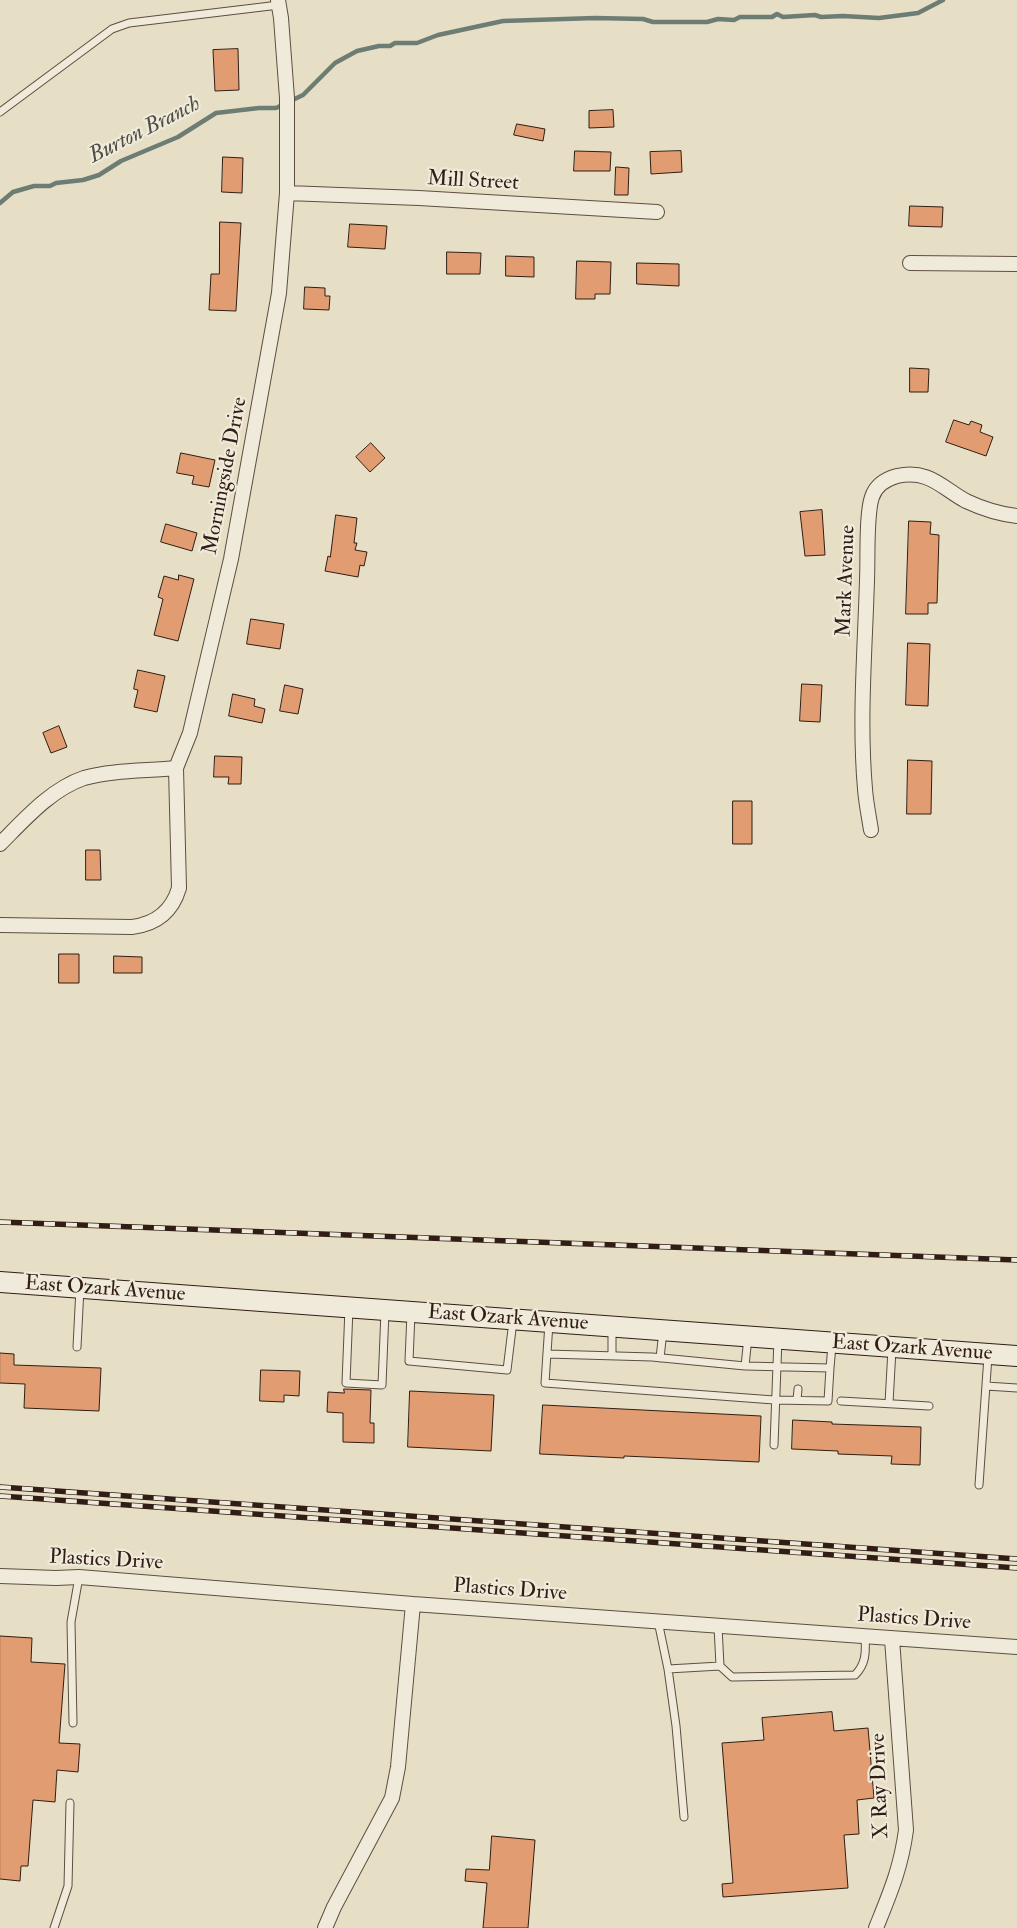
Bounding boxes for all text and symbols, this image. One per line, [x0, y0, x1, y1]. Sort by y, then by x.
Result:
water label: Burton Branch [85, 92, 205, 170]
street label: Mill Street [427, 167, 519, 197]
street label: Morningside Drive [198, 395, 254, 557]
street label: Mark Avenue [832, 525, 862, 637]
street label: East Ozark Avenue [24, 1272, 186, 1308]
street label: East Ozark Avenue [427, 1301, 589, 1337]
street label: East Ozark Avenue [831, 1331, 993, 1367]
street label: Plastics Drive [48, 1545, 164, 1577]
street label: Plastics Drive [452, 1574, 568, 1608]
street label: Plastics Drive [856, 1603, 972, 1637]
street label: X Ray Drive [867, 1733, 895, 1839]

